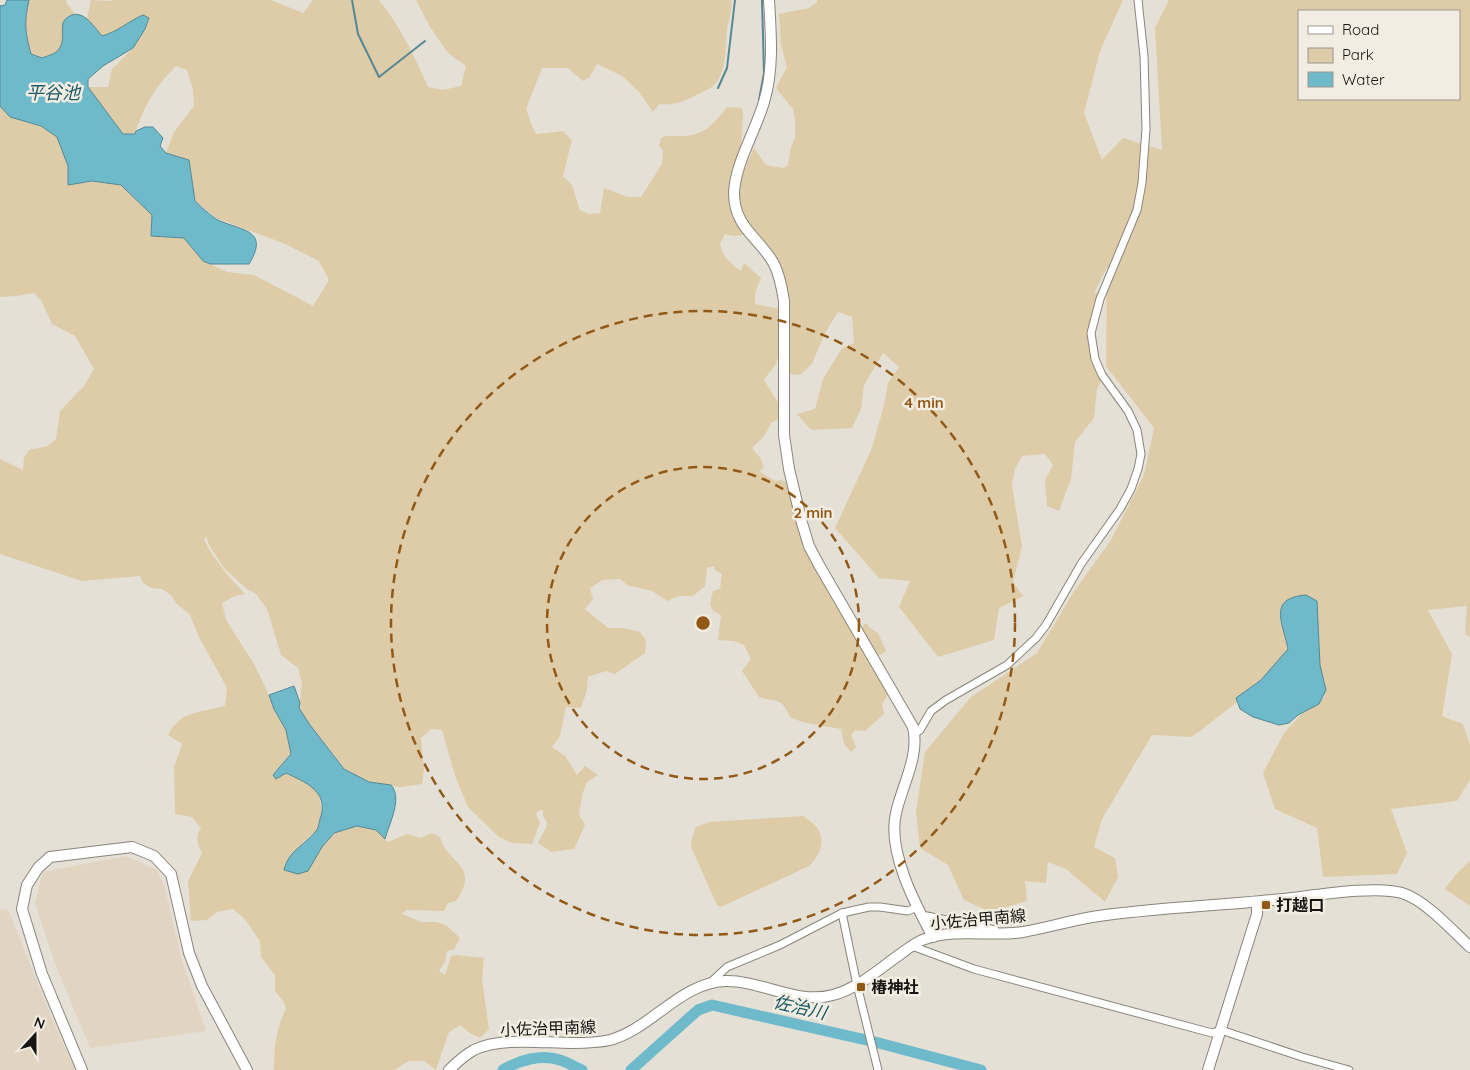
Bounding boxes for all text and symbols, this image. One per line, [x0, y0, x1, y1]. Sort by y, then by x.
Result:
legend [1298, 10, 1460, 100]
text: Road [1342, 20, 1379, 39]
text: Park [1342, 45, 1374, 64]
text: Water [1342, 70, 1385, 89]
water label: 平谷池 [26, 81, 82, 104]
text: 4 min [904, 393, 944, 412]
text: 2 min [793, 503, 833, 522]
centre of rings [694, 614, 712, 632]
place label: 打越口 [1276, 895, 1324, 915]
marker: 打越口 [1260, 899, 1272, 911]
street label: 小佐治甲南線 [929, 905, 1027, 933]
place label: 椿神社 [871, 977, 919, 997]
marker: 椿神社 [855, 981, 867, 993]
water label: 佐治川 [771, 990, 831, 1025]
north arrow [10, 1010, 60, 1060]
text: N [32, 1013, 48, 1033]
street label: 小佐治甲南線 [500, 1016, 596, 1040]

